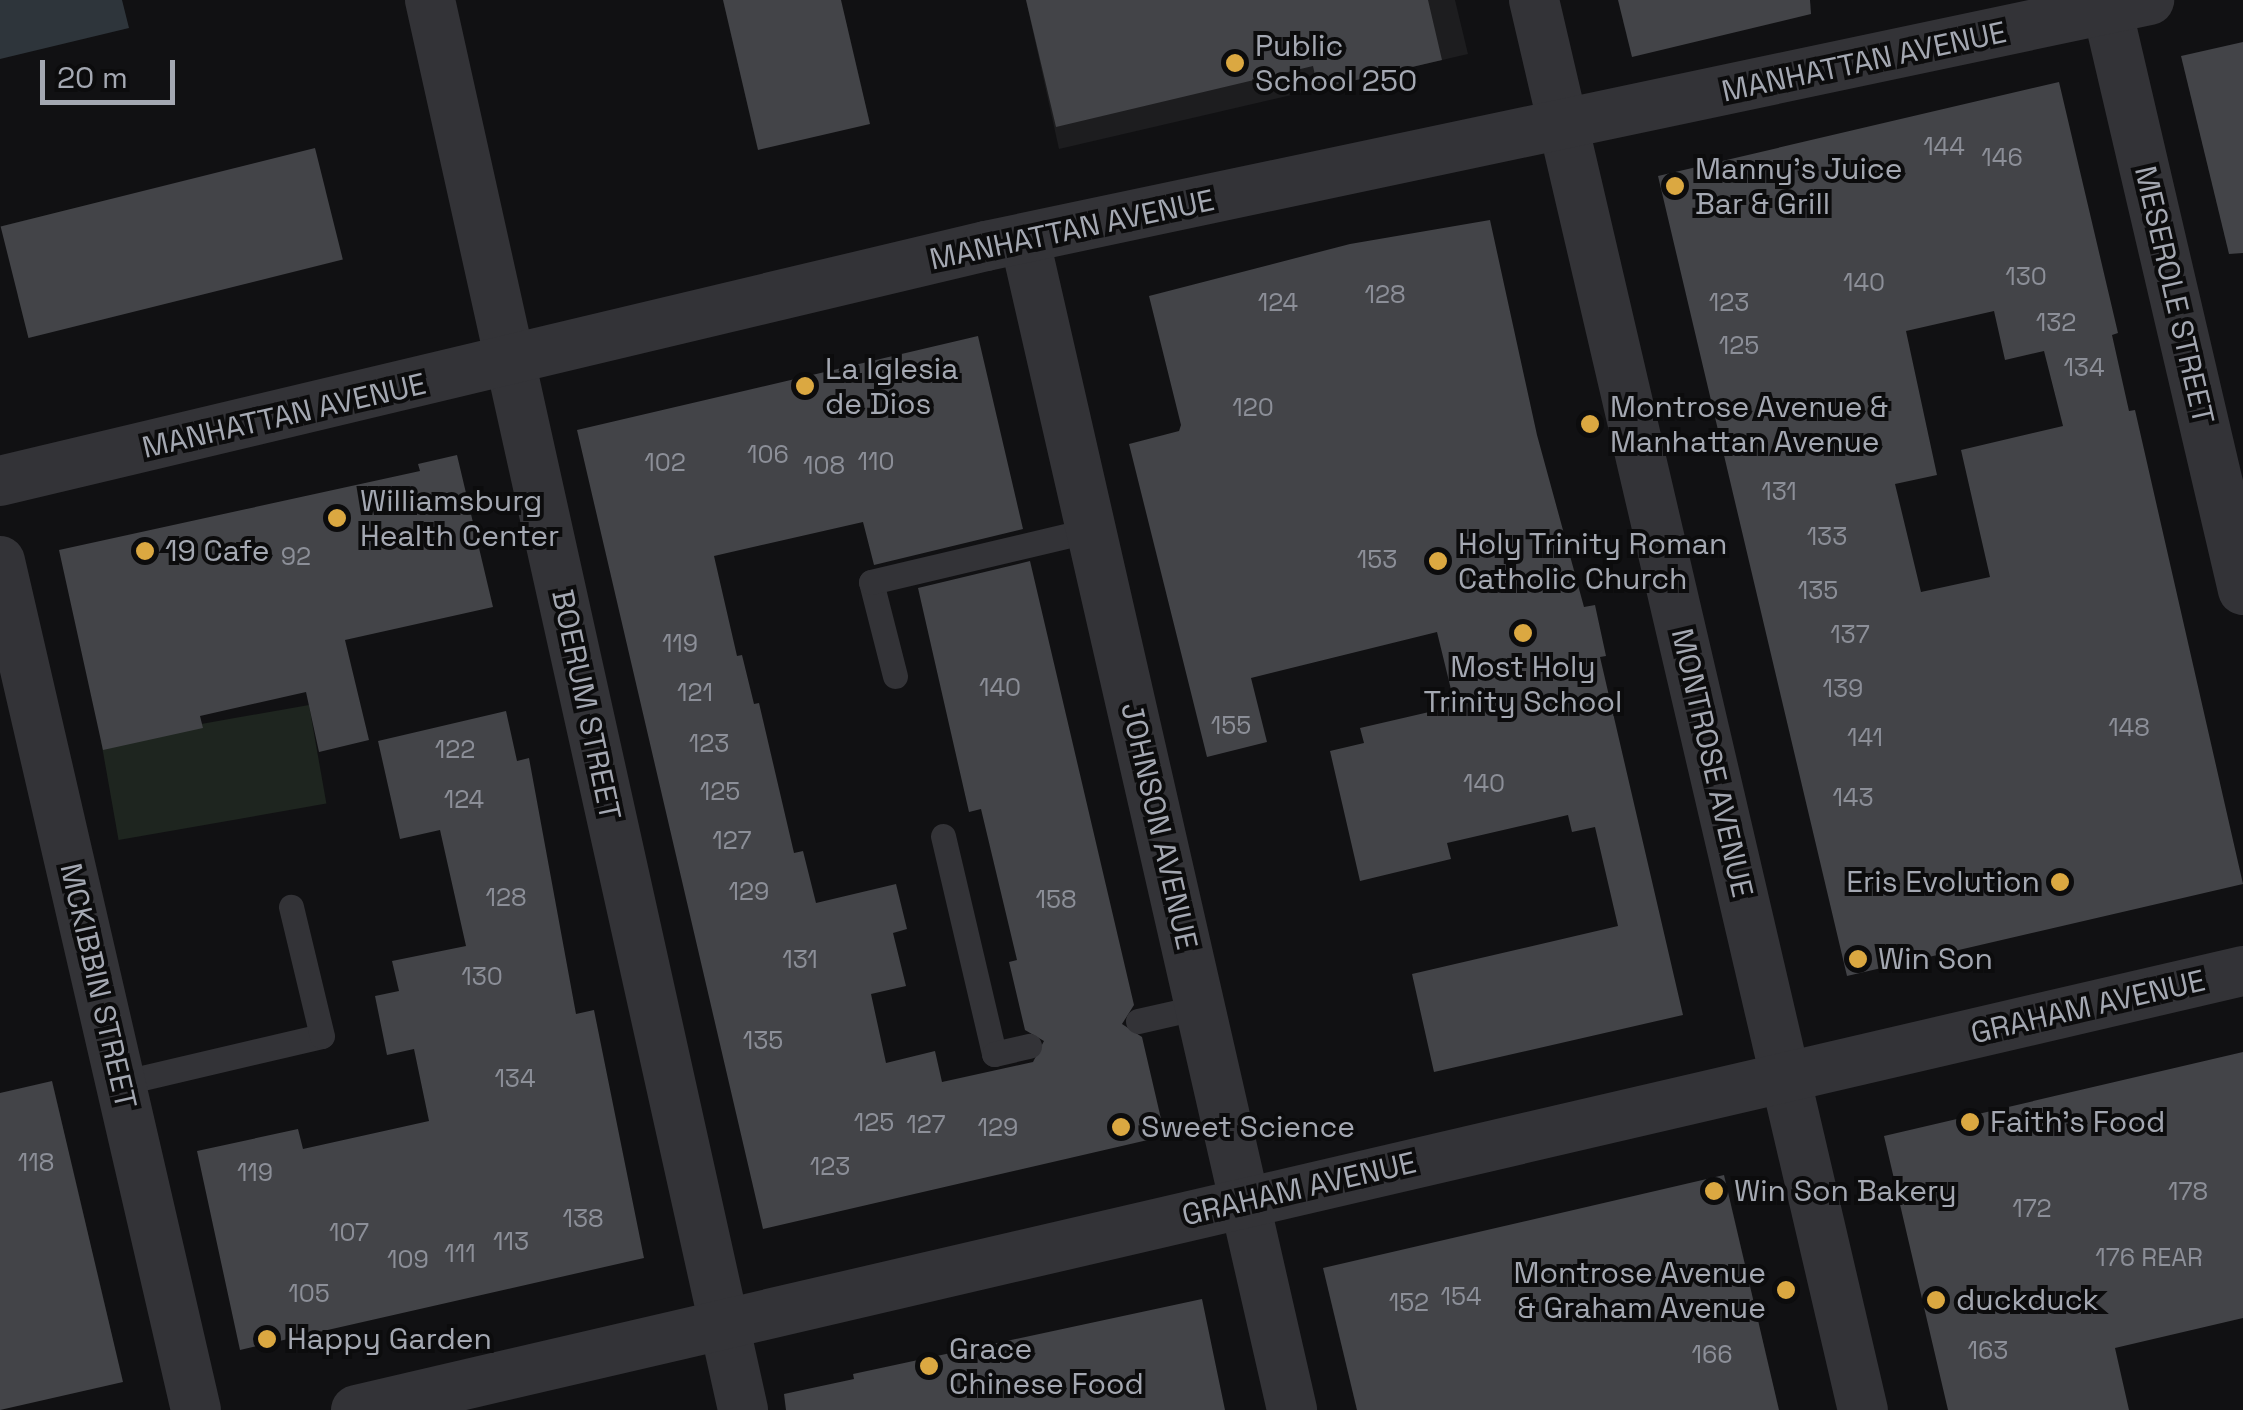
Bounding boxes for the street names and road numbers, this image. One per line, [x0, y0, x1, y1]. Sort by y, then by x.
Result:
street label: MANHATTAN AVENUE [1718, 14, 2010, 110]
street label: MESEROLE STREET [2127, 163, 2221, 427]
street label: MANHATTAN AVENUE [926, 182, 1218, 278]
street label: MANHATTAN AVENUE [139, 366, 429, 466]
street label: BOERUM STREET [544, 586, 628, 824]
street label: MONTROSE AVENUE [1664, 625, 1760, 901]
street label: JOHNSON AVENUE [1113, 699, 1205, 953]
street label: MCKIBBIN STREET [52, 860, 144, 1112]
street label: GRAHAM AVENUE [1967, 963, 2209, 1051]
street label: GRAHAM AVENUE [1178, 1145, 1420, 1233]

